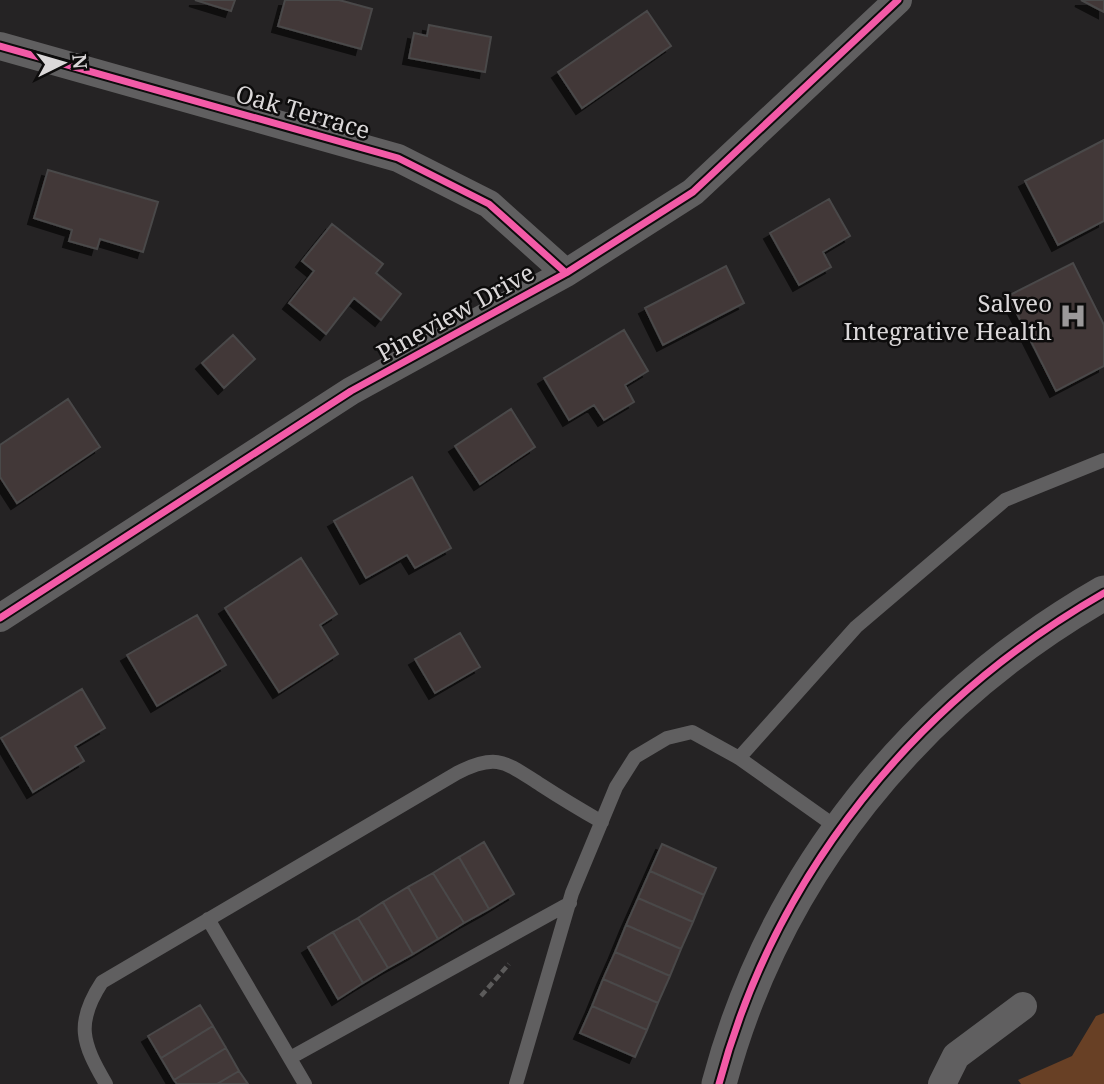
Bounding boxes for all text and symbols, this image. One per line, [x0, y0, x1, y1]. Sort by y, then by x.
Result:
north arrow [28, 28, 98, 98]
text: N [66, 53, 94, 70]
street label: Oak Terrace [232, 76, 374, 146]
street label: Pineview Drive [370, 255, 540, 369]
place label: Salveo Integrative Health [844, 286, 1052, 347]
hospital icon: Salveo Integrative Health [1058, 301, 1088, 331]

